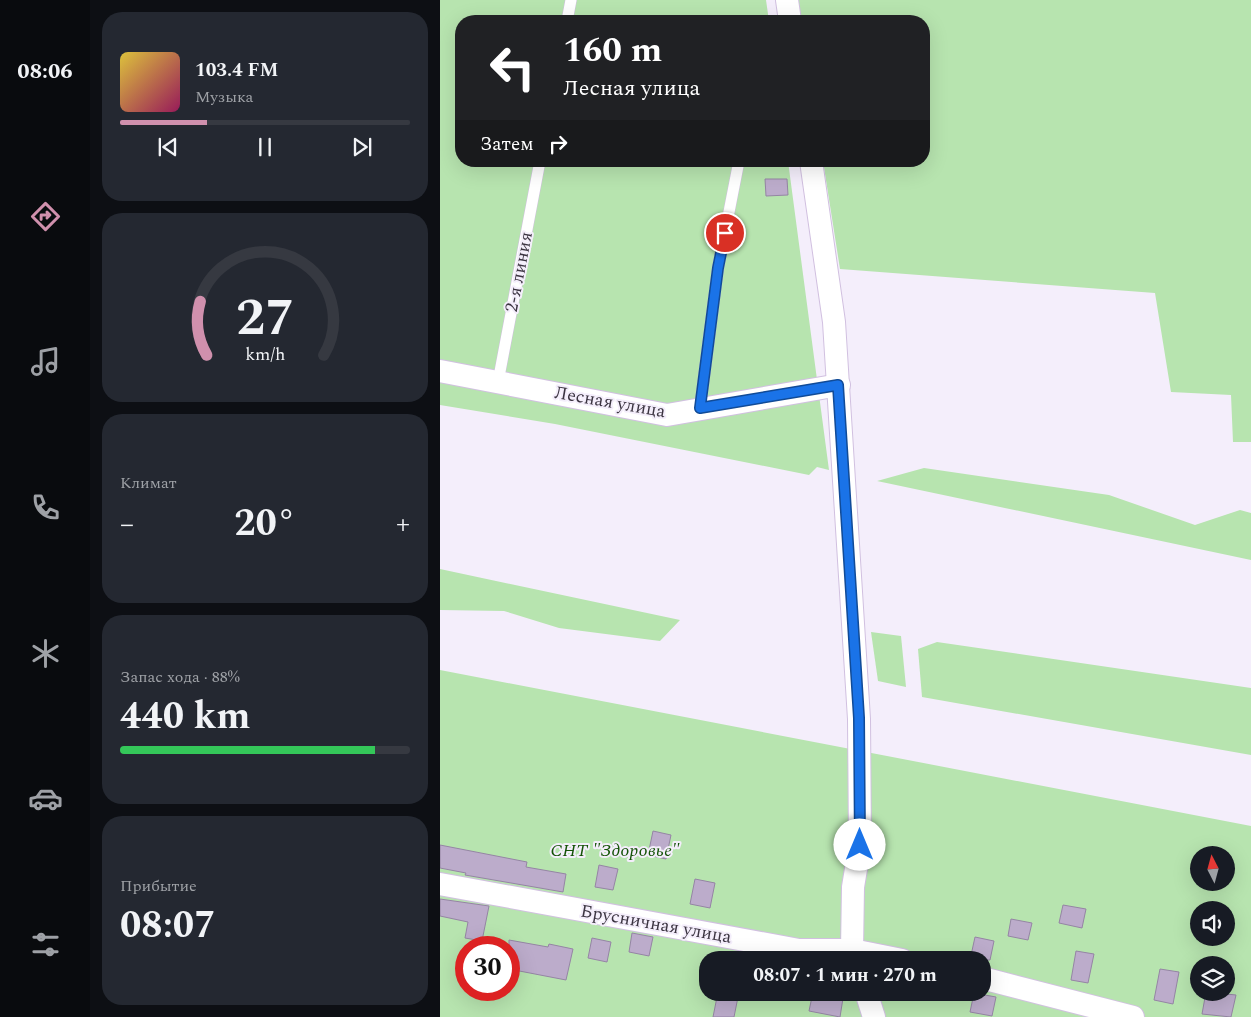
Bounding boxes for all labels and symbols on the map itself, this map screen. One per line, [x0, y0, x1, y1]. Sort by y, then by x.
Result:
pin [704, 212, 746, 254]
street label: 2-я линия [498, 229, 540, 315]
street label: Лесная улица [552, 379, 668, 425]
position arrow [833, 818, 885, 870]
park label: СНТ "Здоровье" [550, 837, 680, 864]
north arrow [1190, 846, 1235, 891]
street label: Брусничная улица [578, 897, 734, 951]
speed limit sign: 30 [455, 936, 520, 1001]

